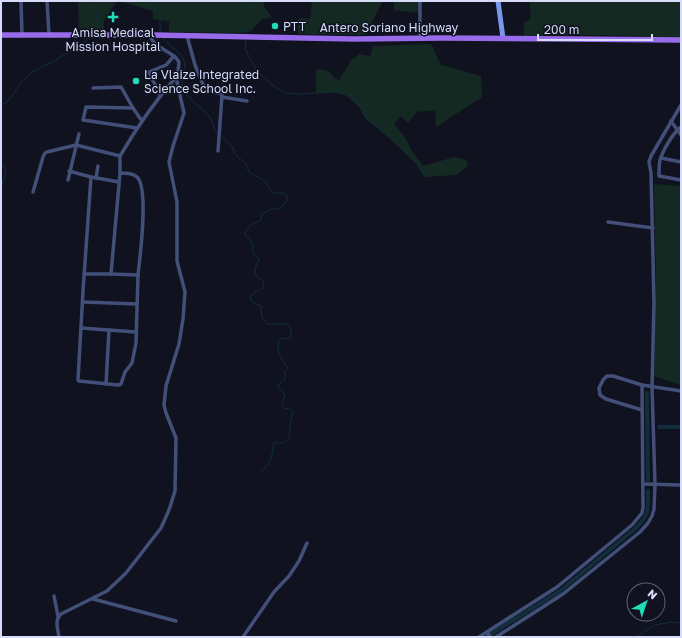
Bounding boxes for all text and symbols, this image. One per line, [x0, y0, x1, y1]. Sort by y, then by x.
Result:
marker: Amisa Medical Mission Hospital [107, 11, 119, 23]
scale bar [538, 16, 652, 42]
place label: PTT [283, 19, 307, 34]
street label: Antero Soriano Highway [320, 20, 459, 35]
marker: PTT [270, 21, 280, 31]
text: 200 m [544, 22, 579, 37]
place label: Amisa Medical Mission Hospital [65, 25, 161, 54]
place label: La Vlaize Integrated Science School Inc. [144, 67, 259, 96]
marker: La Vlaize Integrated Science School Inc. [131, 76, 141, 86]
north arrow [626, 582, 666, 622]
text: N [645, 586, 660, 602]

